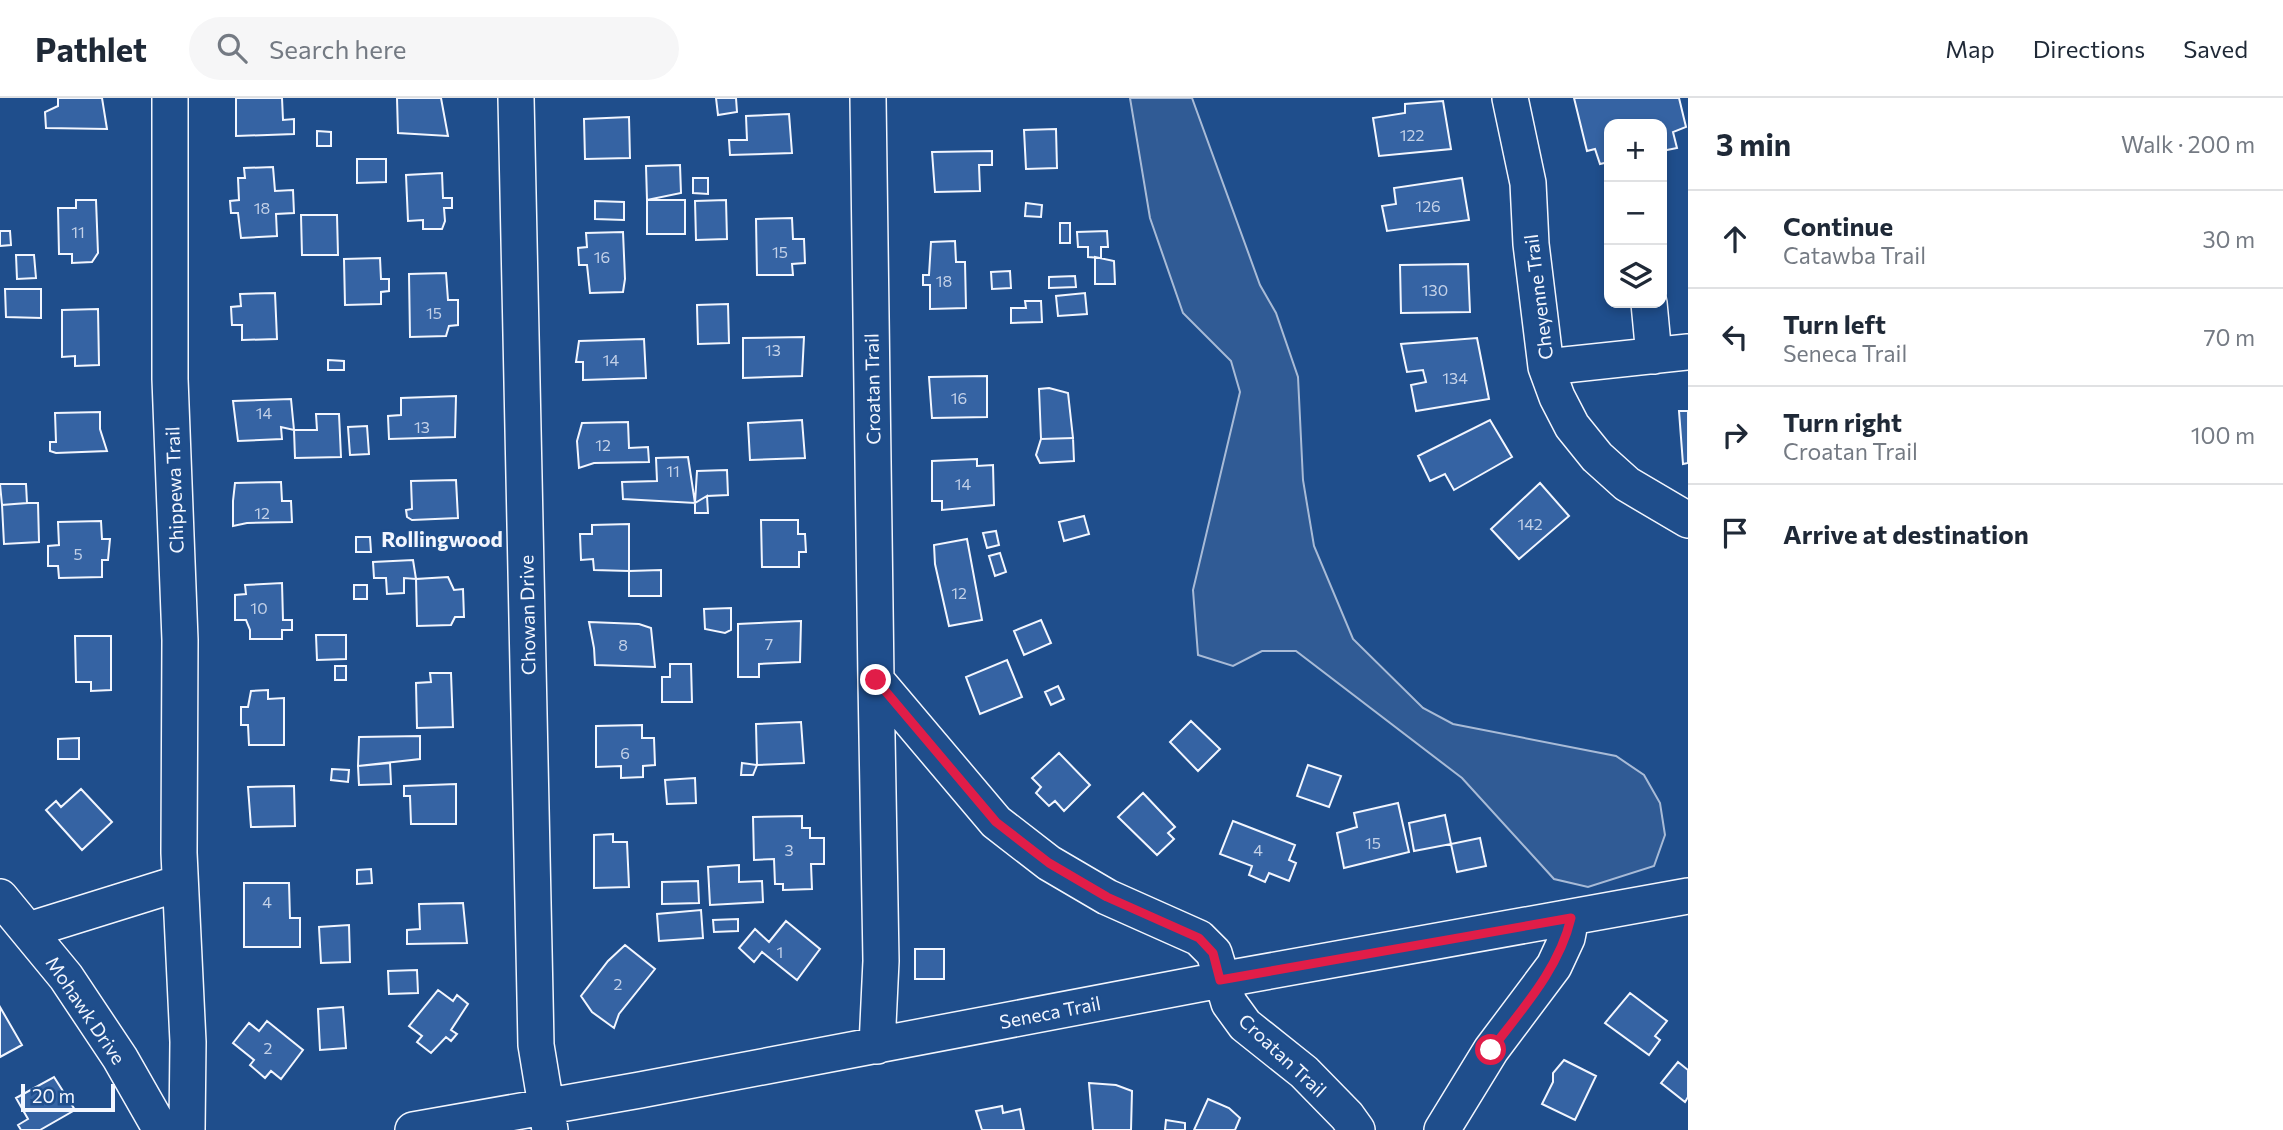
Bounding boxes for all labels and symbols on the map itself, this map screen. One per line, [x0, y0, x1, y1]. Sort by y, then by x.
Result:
house number: 122 [1400, 125, 1424, 144]
house number: 126 [1415, 196, 1441, 215]
house number: 18 [254, 198, 270, 217]
house number: 11 [71, 222, 85, 241]
street label: Cheyenne Trail [1519, 233, 1557, 361]
house number: 15 [772, 242, 788, 261]
house number: 16 [594, 247, 610, 266]
house number: 18 [936, 271, 952, 290]
house number: 130 [1422, 280, 1448, 299]
house number: 15 [426, 303, 442, 322]
street label: Croatan Trail [860, 333, 884, 445]
house number: 13 [765, 340, 781, 359]
house number: 14 [603, 350, 620, 369]
house number: 134 [1442, 368, 1468, 387]
house number: 16 [951, 388, 967, 407]
house number: 14 [256, 403, 273, 422]
house number: 13 [414, 417, 430, 436]
street label: Chippewa Trail [160, 426, 188, 554]
house number: 12 [595, 435, 611, 454]
house number: 11 [666, 461, 680, 480]
house number: 14 [955, 474, 972, 493]
house number: 12 [254, 503, 270, 522]
house number: 142 [1517, 514, 1543, 533]
district label: Rollingwood [381, 526, 503, 551]
house number: 5 [73, 544, 83, 563]
street label: Chowan Drive [514, 555, 540, 675]
house number: 12 [951, 583, 967, 602]
house number: 10 [250, 598, 268, 617]
house number: 7 [765, 634, 773, 653]
house number: 8 [618, 635, 628, 654]
route end [860, 664, 891, 695]
house number: 6 [620, 743, 630, 762]
house number: 15 [1365, 833, 1381, 852]
house number: 3 [784, 840, 794, 859]
house number: 4 [1253, 840, 1263, 859]
house number: 4 [262, 892, 272, 911]
house number: 1 [777, 942, 783, 961]
street label: Mohawk Drive [41, 952, 131, 1068]
house number: 2 [614, 974, 623, 993]
street label: Seneca Trail [997, 991, 1103, 1033]
street label: Croatan Trail [1234, 1009, 1332, 1101]
route start [1475, 1034, 1506, 1065]
house number: 2 [264, 1038, 273, 1057]
scale bar [21, 1081, 116, 1113]

